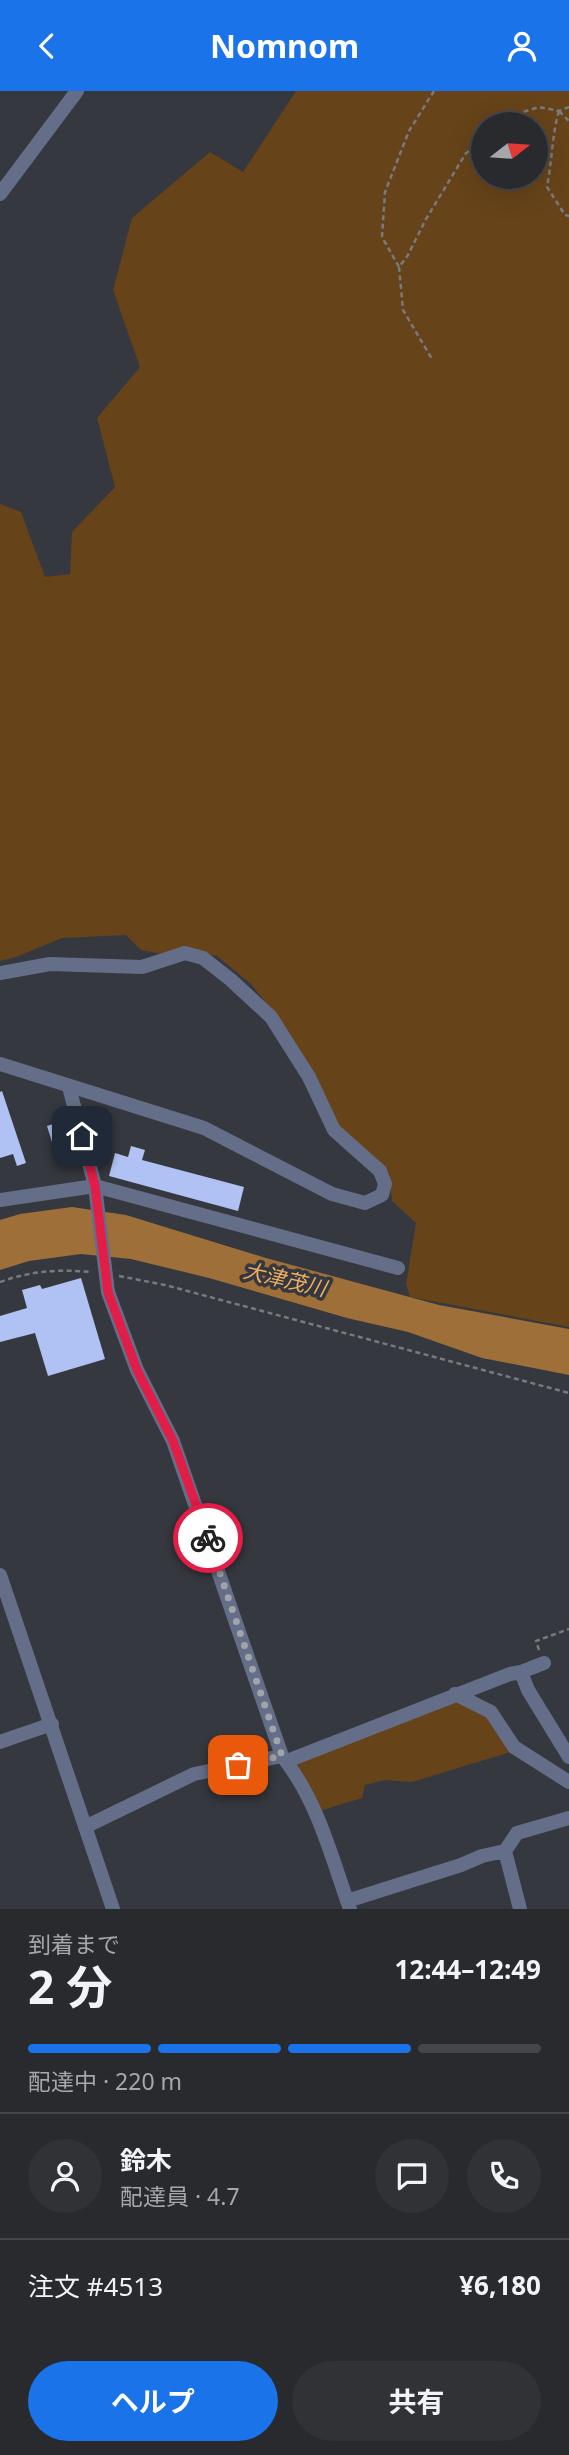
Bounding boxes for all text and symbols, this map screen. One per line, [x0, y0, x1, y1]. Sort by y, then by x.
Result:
text: Nomnom [210, 24, 359, 67]
icon: back [28, 27, 66, 65]
icon: person [503, 27, 541, 65]
north arrow [471, 112, 548, 189]
map controls [471, 112, 548, 189]
pin [52, 1106, 112, 1166]
icon: home [63, 1117, 101, 1155]
water label: 大津茂川 [241, 1256, 331, 1303]
courier [173, 1503, 243, 1573]
icon: bike [189, 1519, 227, 1557]
pin [208, 1735, 268, 1795]
icon: bag [219, 1746, 257, 1784]
text: 到着まで [28, 1928, 120, 1960]
text: 12:44–12:49 [394, 1951, 541, 1987]
text: 2 分 [28, 1955, 112, 2017]
text: 配達中 · 220 m [28, 2065, 182, 2097]
button: person [28, 2139, 102, 2213]
button: chat [375, 2139, 449, 2213]
button: phone [467, 2139, 541, 2213]
text: 鈴木 [120, 2142, 172, 2178]
text: 配達員 · 4.7 [120, 2180, 240, 2212]
text: ¥6,180 [459, 2267, 541, 2303]
text: 注文 #4513 [28, 2268, 163, 2304]
button: ヘルプ [28, 2361, 278, 2441]
button: 共有 [292, 2361, 541, 2441]

